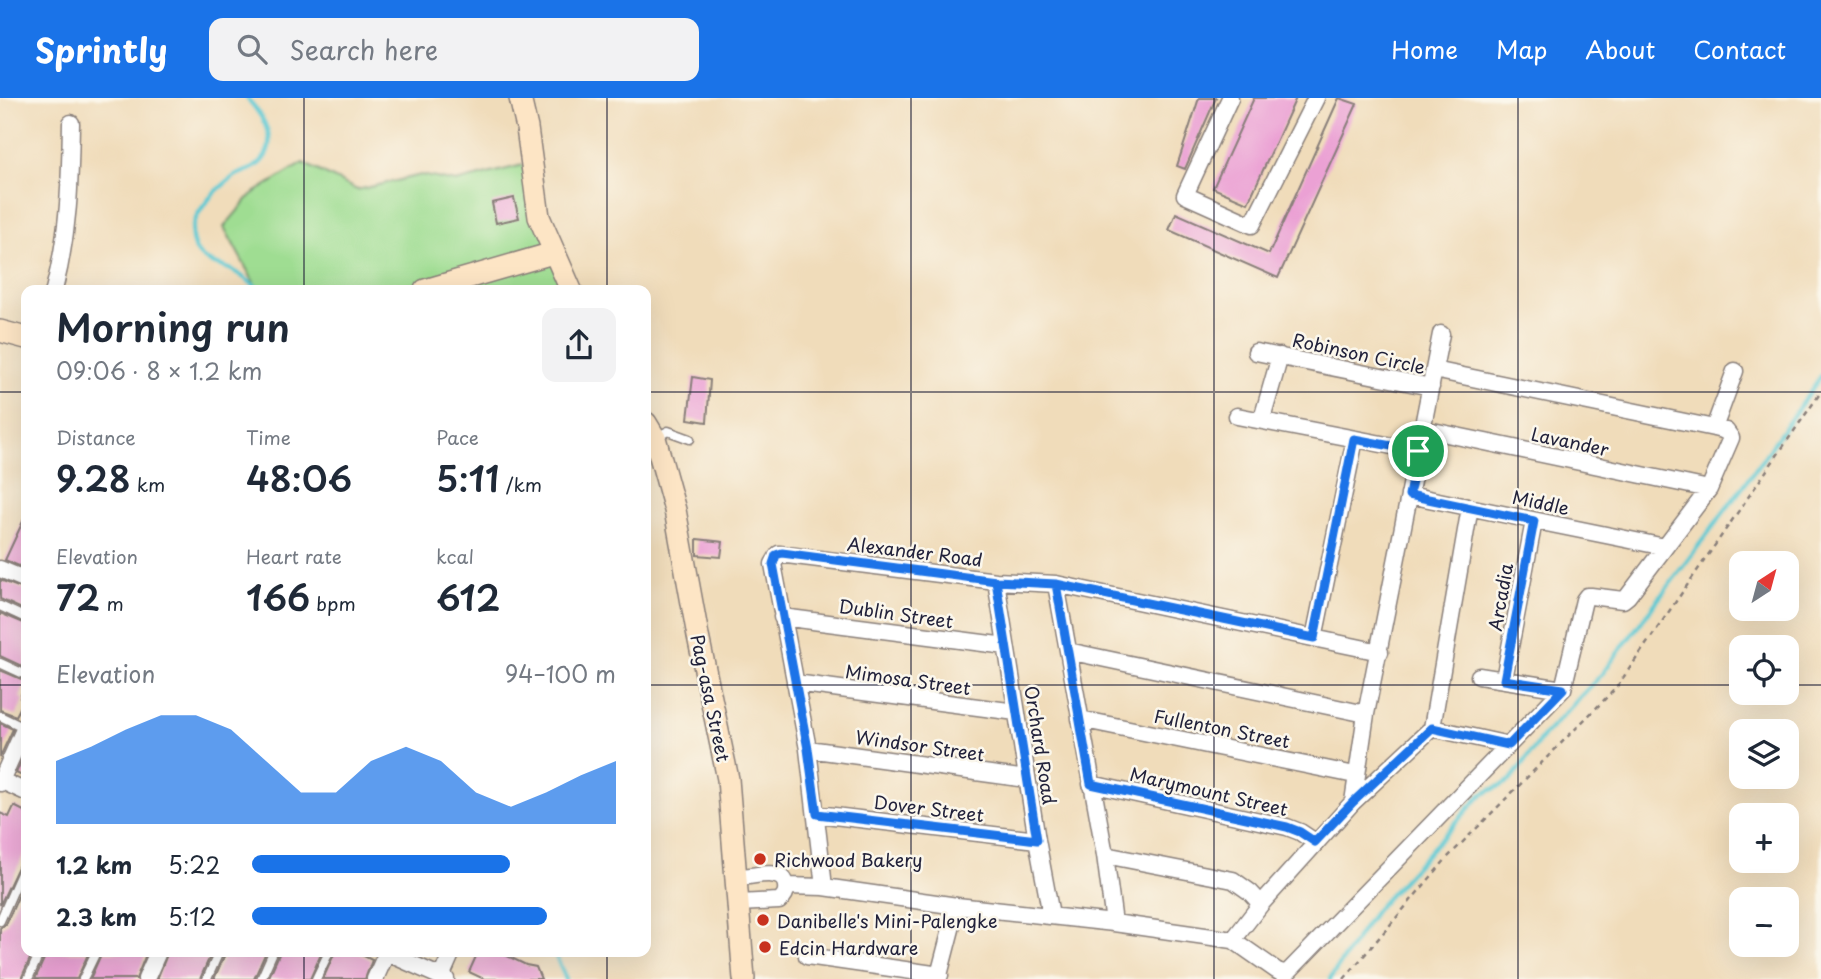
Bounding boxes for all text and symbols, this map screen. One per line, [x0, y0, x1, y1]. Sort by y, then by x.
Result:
search box [209, 18, 699, 81]
text: Sprintly [35, 24, 167, 74]
icon: search [233, 30, 271, 68]
text: Search here [289, 30, 438, 69]
text: Home [1391, 31, 1458, 67]
text: Map [1496, 31, 1547, 67]
text: About [1585, 31, 1655, 67]
text: Contact [1693, 31, 1786, 67]
text: Morning run [56, 298, 290, 355]
button: share [542, 308, 616, 382]
street label: Robinson Circle [1290, 326, 1428, 380]
text: 09:06 · 8 × 1.2 km [56, 353, 262, 388]
street label: Lavander [1529, 420, 1612, 463]
pin [1388, 421, 1448, 481]
text: Distance [56, 423, 136, 451]
text: Time [246, 423, 291, 451]
text: Pace [436, 423, 479, 451]
icon: arrive [1399, 432, 1437, 470]
text: 9.28 [56, 451, 131, 504]
text: 48:06 [246, 451, 352, 504]
text: 5:11 [436, 451, 500, 504]
text: km [131, 470, 165, 498]
text: /km [500, 470, 542, 498]
street label: Middle [1510, 483, 1572, 521]
street label: Alexander Road [846, 529, 984, 573]
text: Elevation [56, 542, 138, 570]
text: Heart rate [246, 542, 342, 570]
text: kcal [436, 542, 474, 570]
north arrow [1729, 551, 1799, 621]
map controls [1729, 551, 1799, 957]
street label: Arcadia [1481, 560, 1519, 633]
text: 72 [56, 570, 100, 623]
text: 166 [246, 570, 310, 623]
text: 612 [436, 570, 500, 623]
text: m [100, 589, 124, 617]
text: bpm [310, 589, 356, 617]
street label: Dublin Street [837, 592, 955, 634]
street label: Pag-asa Street [684, 632, 738, 764]
button: locate [1729, 635, 1799, 705]
text: Elevation [56, 656, 155, 691]
text: 94–100 m [505, 656, 616, 691]
street label: Mimosa Street [844, 657, 972, 701]
street label: Orchard Road [1018, 684, 1064, 806]
street label: Fullenton Street [1152, 702, 1292, 754]
button: layers [1729, 719, 1799, 789]
street label: Windsor Street [854, 723, 986, 767]
street label: Marymount Street [1127, 760, 1291, 822]
street label: Dover Street [872, 788, 986, 828]
button: + [1729, 803, 1799, 873]
place label: Richwood Bakery [774, 846, 923, 873]
text: 1.2 km [56, 847, 132, 882]
text: 5:22 [168, 847, 220, 882]
marker: Richwood Bakery [752, 851, 768, 867]
button: − [1729, 887, 1799, 957]
text: 2.3 km [56, 899, 137, 934]
text: 5:12 [168, 899, 216, 934]
place label: Danibelle's Mini-Palengke [777, 907, 998, 934]
marker: Danibelle's Mini-Palengke [755, 912, 771, 928]
place label: Edcin Hardware [779, 934, 918, 961]
marker: Edcin Hardware [757, 939, 773, 955]

